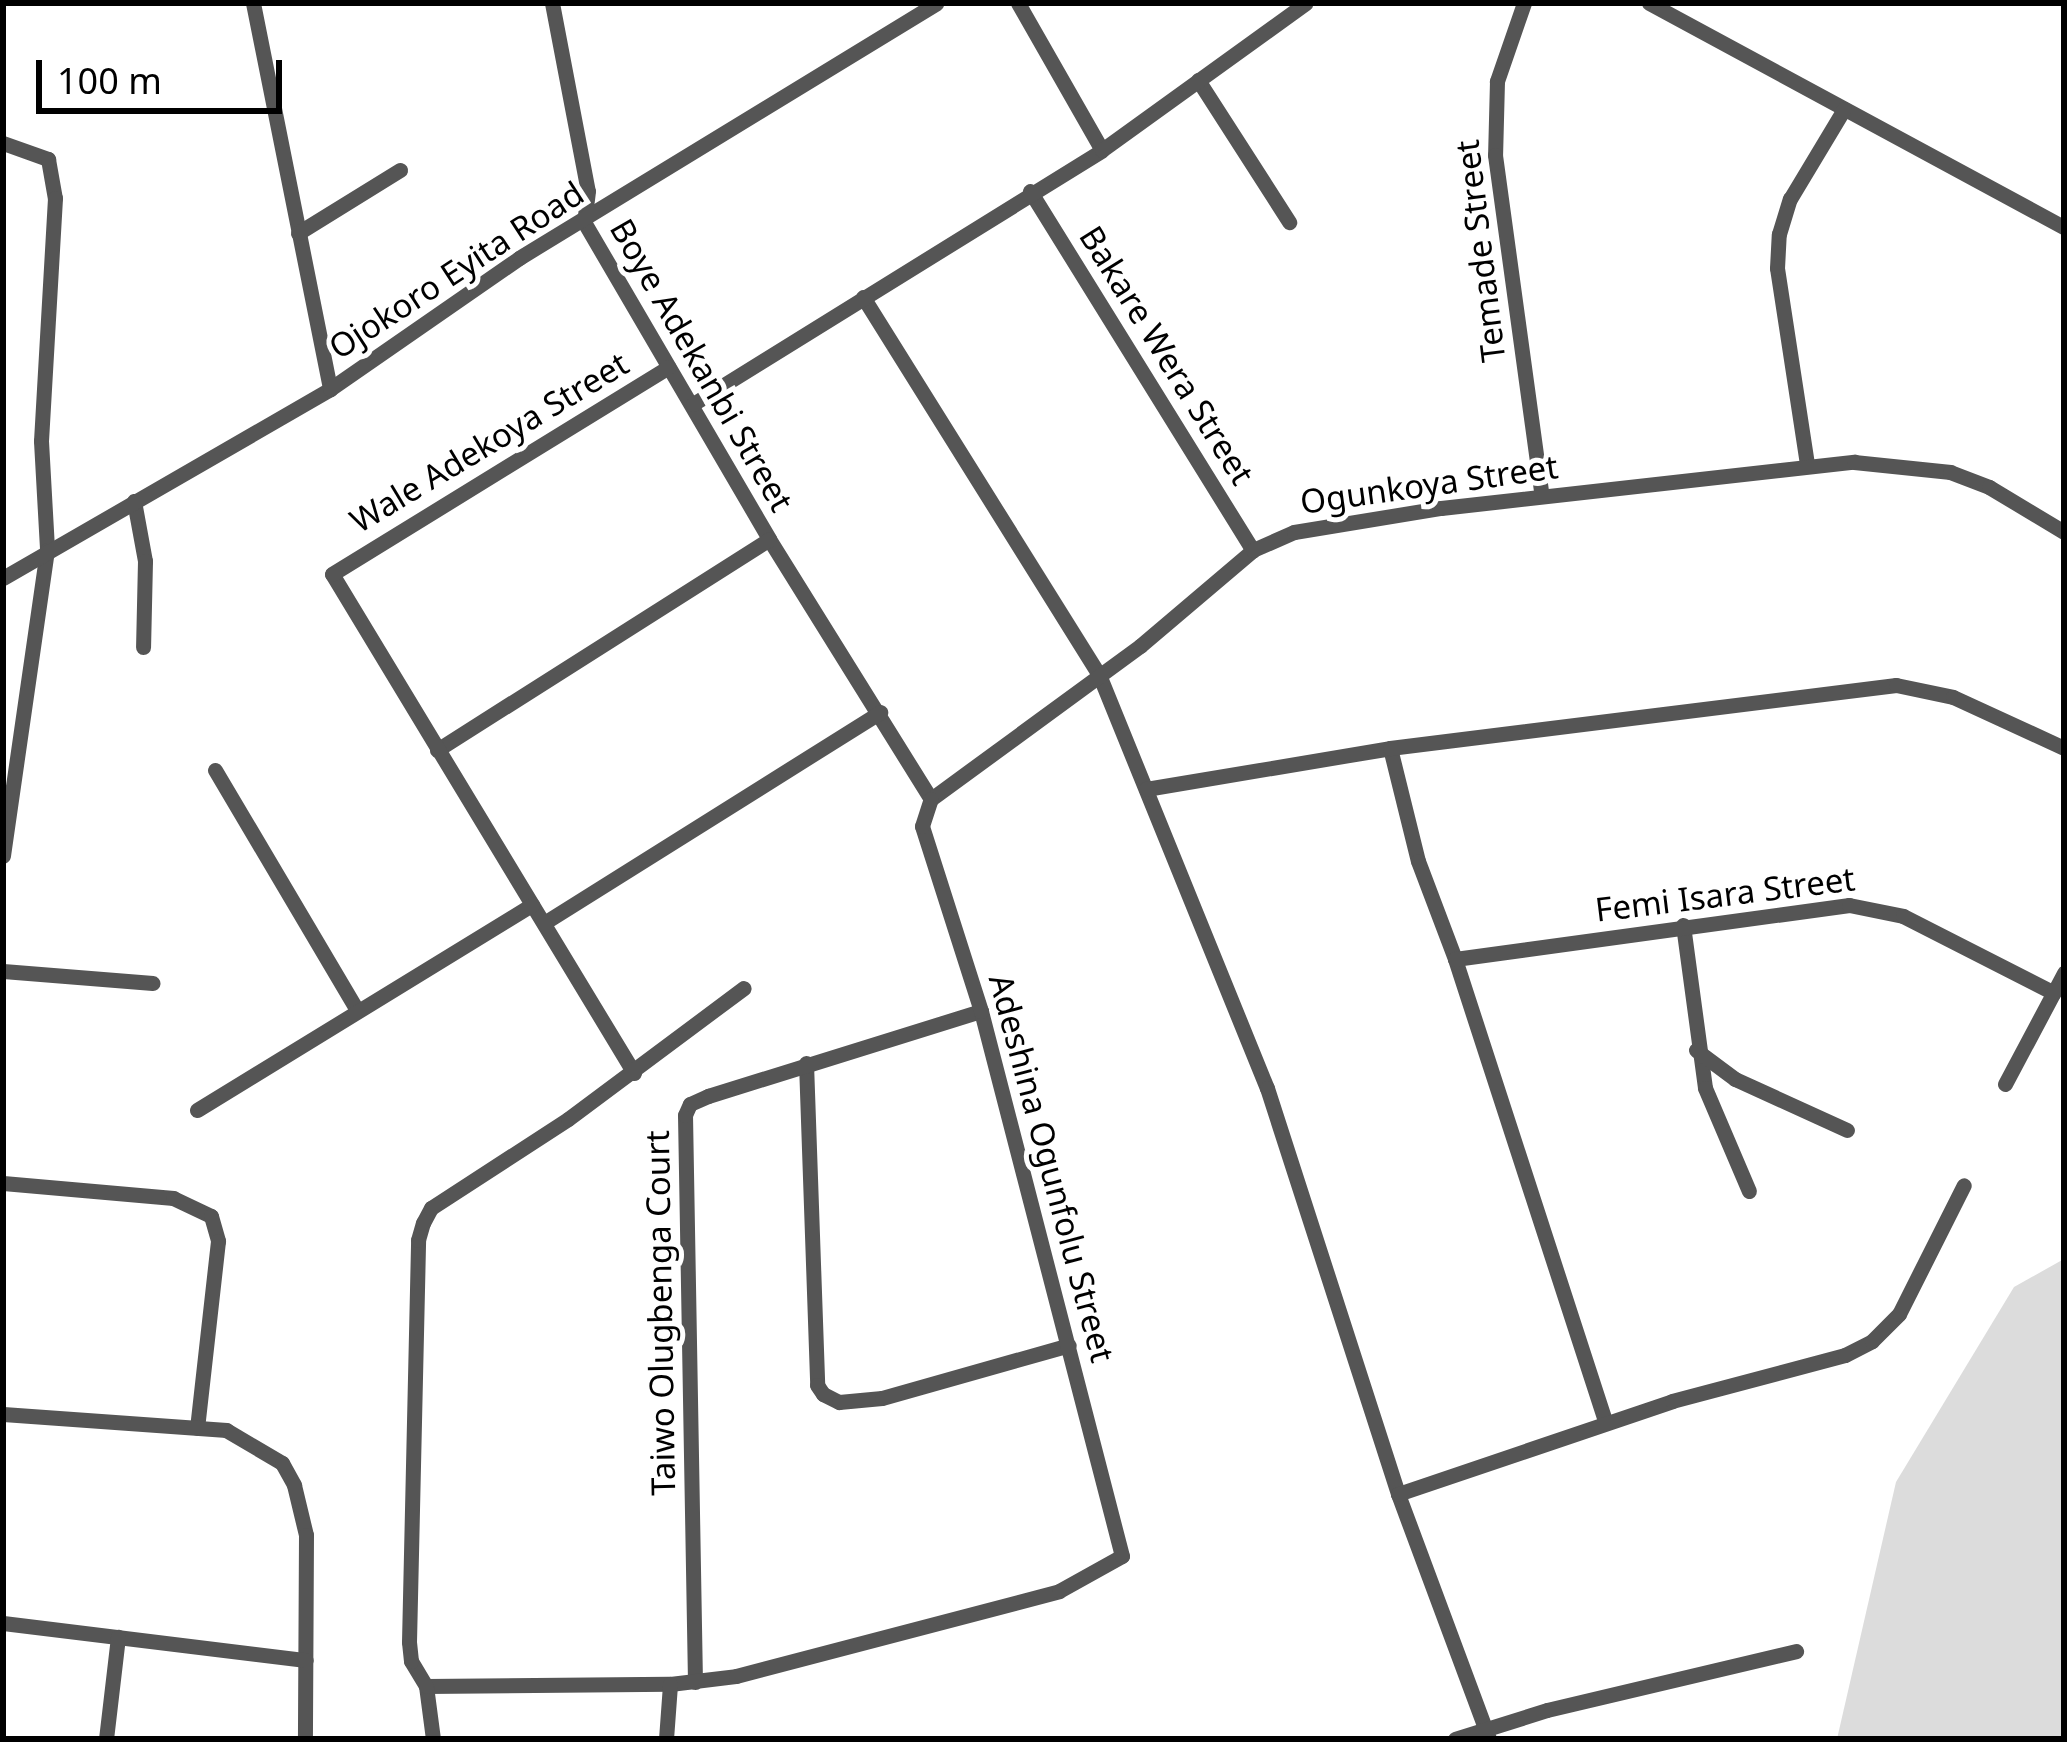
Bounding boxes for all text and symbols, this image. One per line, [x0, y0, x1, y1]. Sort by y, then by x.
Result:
scale bar [42, 36, 288, 110]
text: 100 m [57, 56, 162, 105]
street label: Temade Street [1447, 138, 1513, 364]
street label: Ojokoro Eyita Road [321, 173, 591, 367]
street label: Boye Adekanbi Street [602, 212, 802, 518]
street label: Bakare Wera Street [1071, 219, 1263, 491]
street label: Wale Adekoya Street [343, 343, 635, 541]
street label: Ogunkoya Street [1298, 446, 1560, 522]
street label: Femi Isara Street [1593, 858, 1857, 930]
street label: Adeshina Ogunfolu Street [981, 970, 1123, 1366]
street label: Taiwo Olugbenga Court [637, 1130, 683, 1496]

